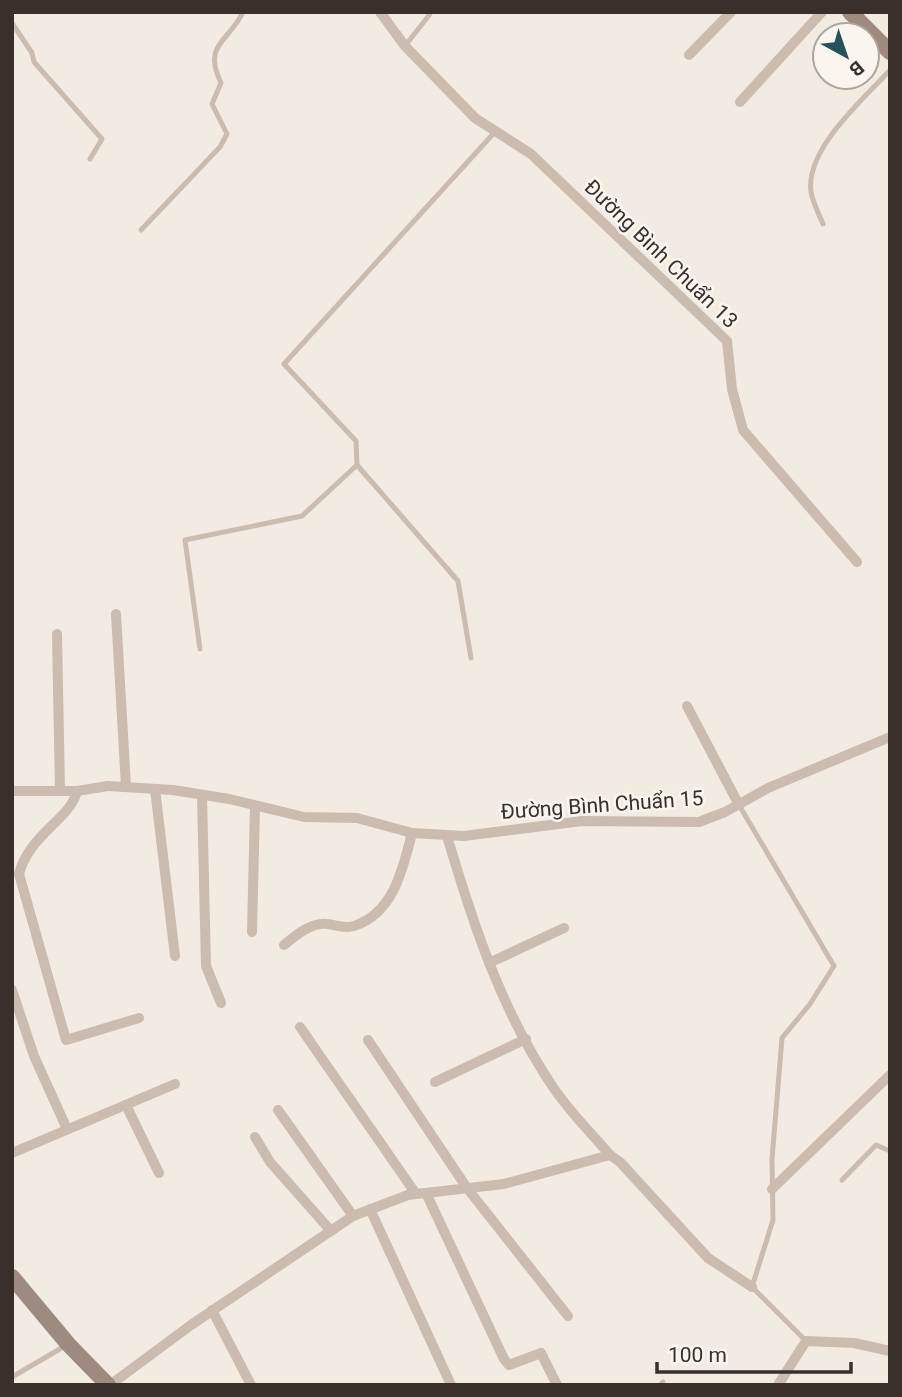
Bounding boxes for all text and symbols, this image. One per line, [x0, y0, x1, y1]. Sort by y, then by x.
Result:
north arrow [811, 21, 881, 91]
text: B [845, 56, 869, 81]
street label: Đường Bình Chuẩn 13 [580, 175, 742, 333]
street label: Đường Bình Chuẩn 15 [500, 786, 704, 824]
scale bar [657, 1330, 851, 1374]
text: 100 m [668, 1343, 727, 1367]

